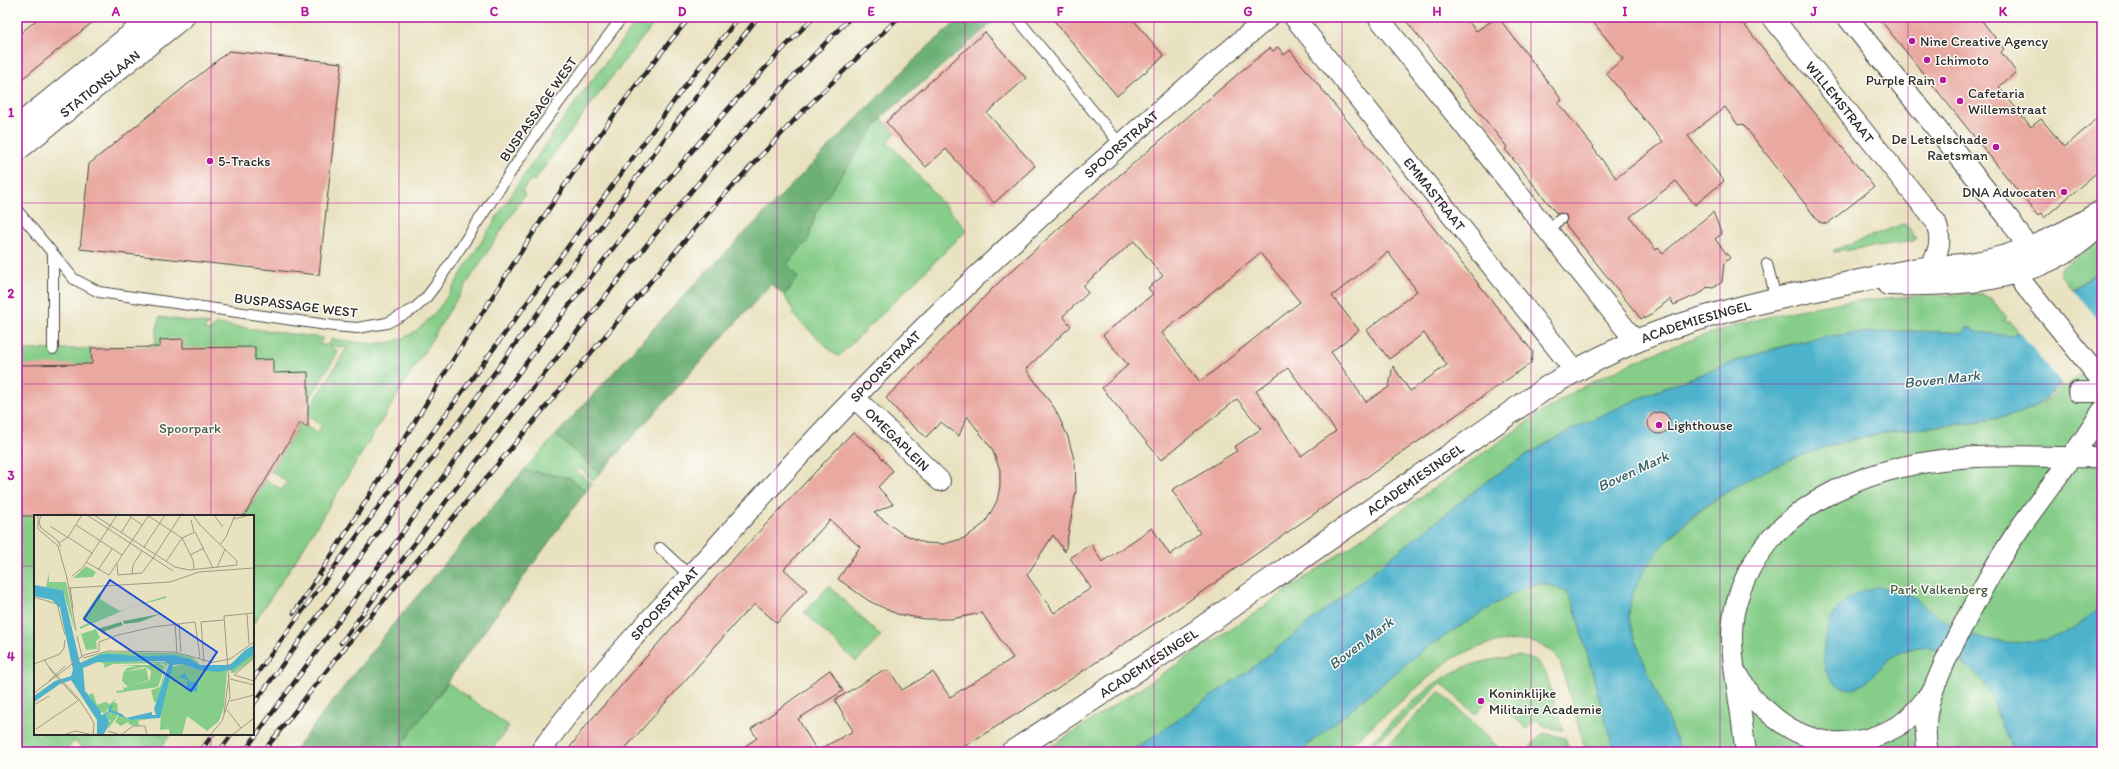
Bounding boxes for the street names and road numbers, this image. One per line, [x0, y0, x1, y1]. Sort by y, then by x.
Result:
street label: STATIONSLAAN [56, 47, 144, 121]
street label: BUSPASSAGE WEST [496, 53, 581, 165]
street label: WILLEMSTRAAT [1802, 58, 1878, 147]
street label: SPOORSTRAAT [1081, 107, 1162, 182]
street label: EMMASTRAAT [1400, 154, 1469, 235]
street label: BUSPASSAGE WEST [233, 289, 359, 322]
street label: ACADEMIESINGEL [1638, 297, 1753, 347]
street label: SPOORSTRAAT [847, 327, 925, 406]
street label: OMEGAPLEIN [861, 404, 933, 475]
street label: ACADEMIESINGEL [1364, 440, 1467, 519]
street label: SPOORSTRAAT [627, 563, 703, 644]
street label: ACADEMIESINGEL [1096, 625, 1201, 702]

